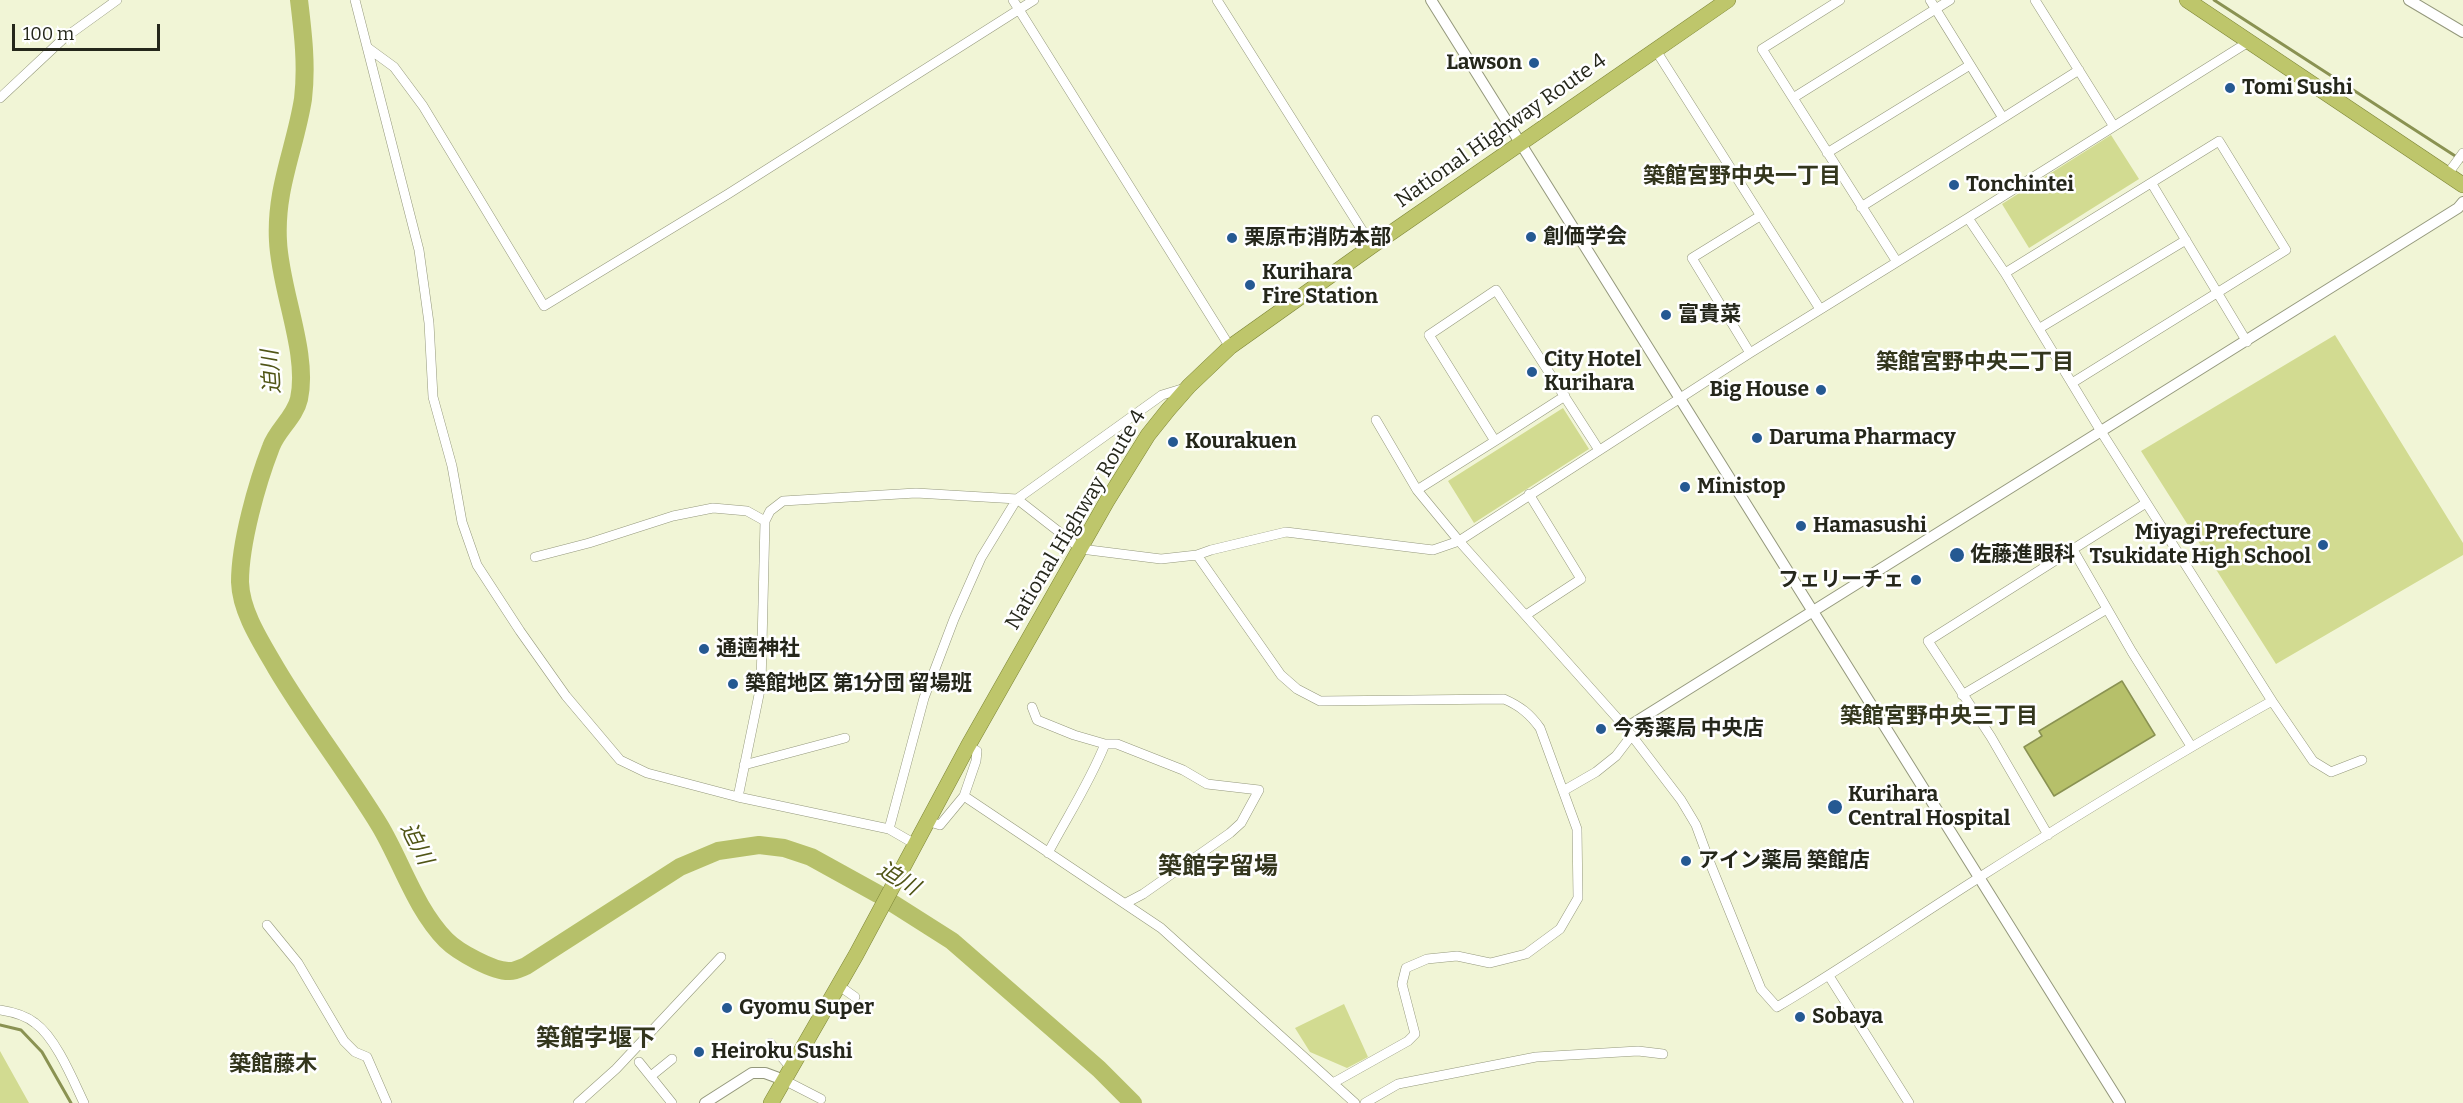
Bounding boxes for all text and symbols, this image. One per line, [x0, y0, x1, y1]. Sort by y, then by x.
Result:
scale bar [15, 12, 164, 50]
text: 100 m [23, 23, 74, 45]
street label: National Highway Route 4 [1391, 48, 1611, 214]
place label: Lawson [1446, 50, 1522, 76]
marker: Lawson [1527, 56, 1541, 70]
place label: Tomi Sushi [2242, 75, 2353, 101]
marker: Tomi Sushi [2223, 81, 2237, 95]
district label: 築館宮野中央一丁目 [1643, 164, 1841, 190]
place label: Tonchintei [1966, 172, 2074, 198]
marker: Tonchintei [1947, 178, 1961, 192]
place label: 創価学会 [1543, 224, 1627, 250]
place label: 栗原市消防本部 [1244, 225, 1391, 251]
marker: 創価学会 [1524, 230, 1538, 244]
marker: 栗原市消防本部 [1225, 231, 1239, 245]
place label: Kurihara Fire Station [1262, 260, 1378, 310]
marker: Kurihara Fire Station [1243, 278, 1257, 292]
place label: 富貴菜 [1678, 302, 1741, 328]
marker: 富貴菜 [1659, 308, 1673, 322]
place label: City Hotel Kurihara [1544, 347, 1642, 397]
water label: 迫川 [257, 349, 287, 395]
district label: 築館宮野中央二丁目 [1876, 350, 2074, 376]
marker: City Hotel Kurihara [1525, 365, 1539, 379]
place label: Big House [1710, 377, 1809, 403]
marker: Big House [1814, 383, 1828, 397]
street label: National Highway Route 4 [1000, 406, 1152, 634]
place label: Daruma Pharmacy [1769, 425, 1956, 451]
place label: Kourakuen [1185, 429, 1296, 455]
marker: Daruma Pharmacy [1750, 431, 1764, 445]
marker: Kourakuen [1166, 435, 1180, 449]
place label: Ministop [1697, 474, 1785, 500]
marker: Ministop [1678, 480, 1692, 494]
place label: Hamasushi [1813, 513, 1927, 539]
marker: Hamasushi [1794, 519, 1808, 533]
place label: Miyagi Prefecture Tsukidate High School [2090, 520, 2311, 570]
marker: Miyagi Prefecture Tsukidate High School [2316, 538, 2330, 552]
place label: 佐藤進眼科 [1970, 542, 2075, 568]
marker: 佐藤進眼科 [1948, 546, 1966, 564]
place label: フェリーチェ [1778, 567, 1904, 593]
marker: フェリーチェ [1909, 573, 1923, 587]
place label: 通遖神社 [716, 636, 800, 662]
marker: 通遖神社 [697, 642, 711, 656]
place label: 築館地区 第1分団 留場班 [745, 671, 972, 697]
marker: 築館地区 第1分団 留場班 [726, 677, 740, 691]
district label: 築館宮野中央三丁目 [1840, 704, 2038, 730]
place label: 今秀薬局 中央店 [1613, 716, 1764, 742]
marker: 今秀薬局 中央店 [1594, 722, 1608, 736]
place label: Kurihara Central Hospital [1848, 782, 2010, 832]
marker: Kurihara Central Hospital [1826, 798, 1844, 816]
water label: 迫川 [394, 818, 438, 870]
place label: アイン薬局 築館店 [1698, 848, 1870, 874]
district label: 築館字留場 [1158, 853, 1278, 881]
marker: アイン薬局 築館店 [1679, 854, 1693, 868]
water label: 迫川 [872, 856, 924, 902]
place label: Gyomu Super [739, 995, 874, 1021]
marker: Gyomu Super [720, 1001, 734, 1015]
place label: Sobaya [1812, 1004, 1883, 1030]
marker: Sobaya [1793, 1010, 1807, 1024]
district label: 築館字堰下 [536, 1025, 656, 1053]
place label: Heiroku Sushi [711, 1039, 852, 1065]
marker: Heiroku Sushi [692, 1045, 706, 1059]
district label: 築館藤木 [229, 1052, 317, 1078]

